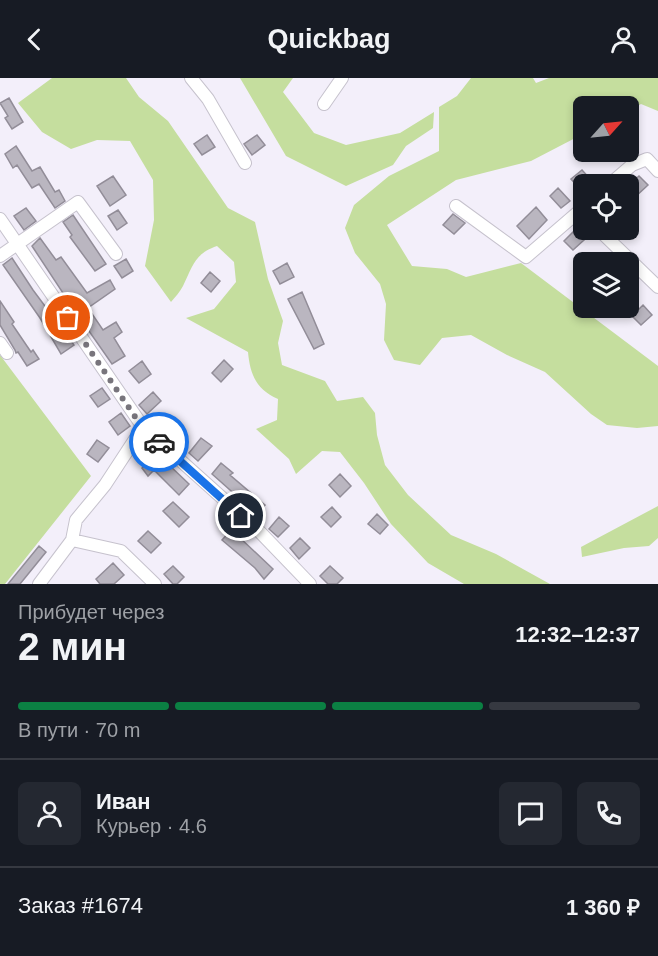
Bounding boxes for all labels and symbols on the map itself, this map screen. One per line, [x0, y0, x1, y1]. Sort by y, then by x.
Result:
north arrow [573, 96, 639, 162]
pin [42, 292, 93, 343]
courier [129, 412, 189, 472]
pin [215, 490, 266, 541]

